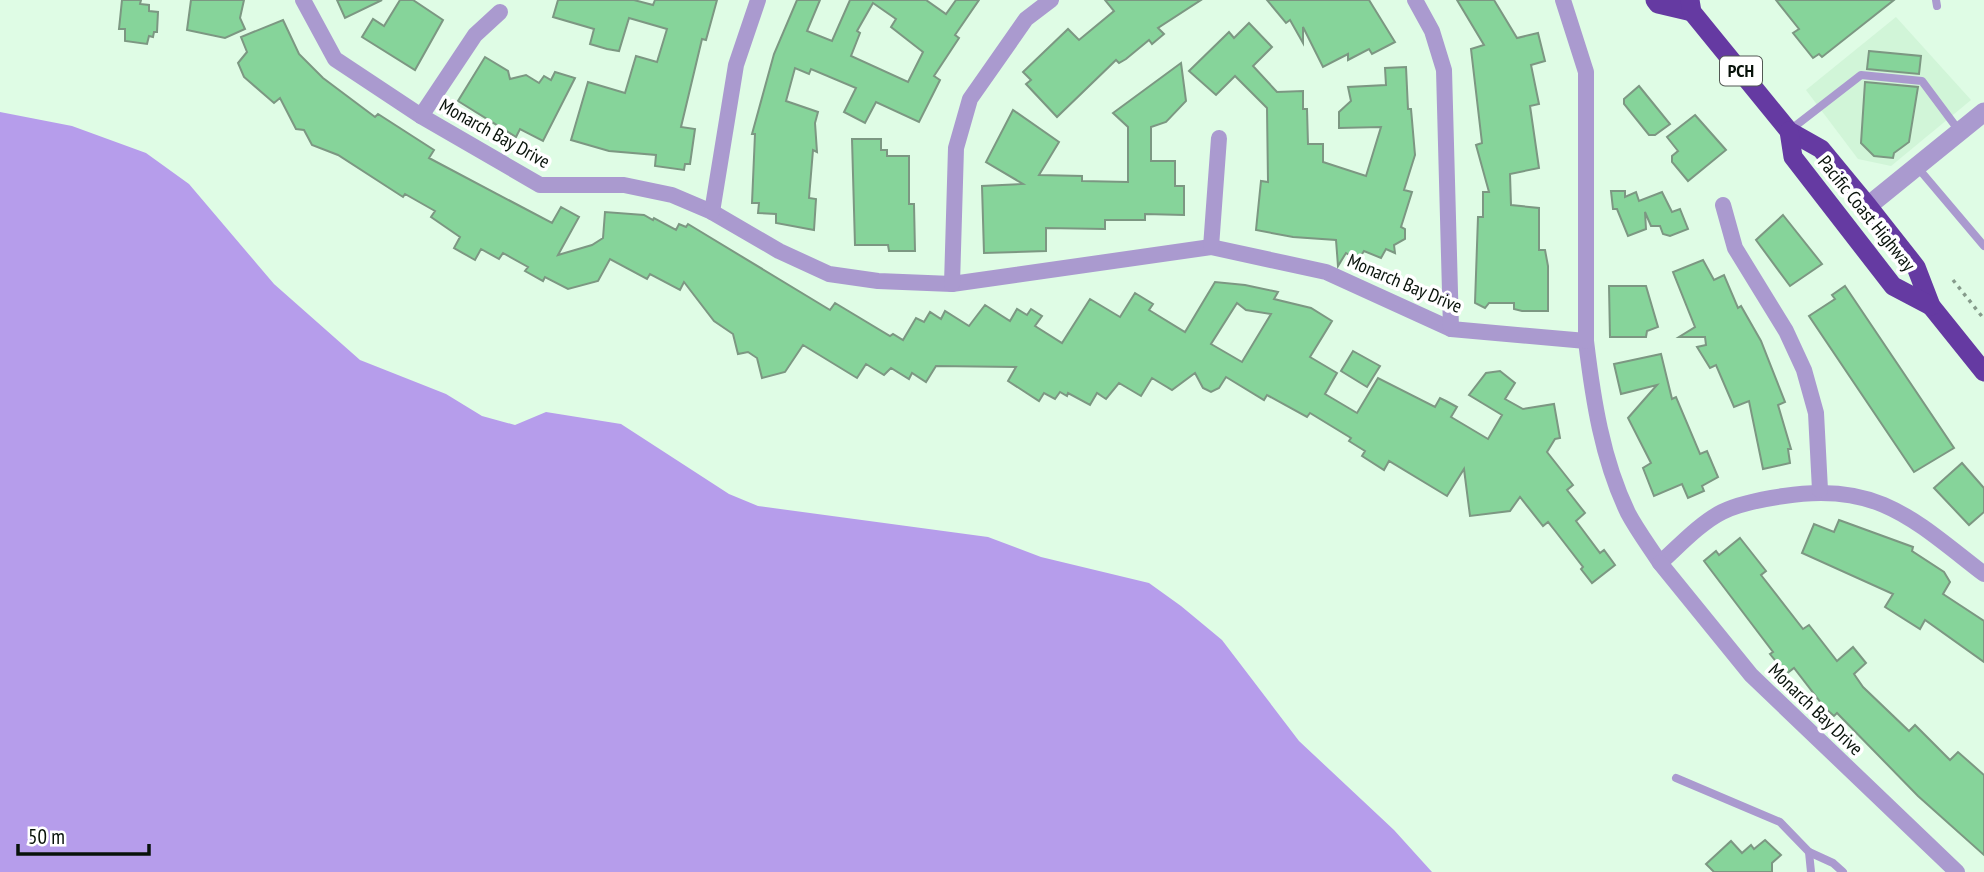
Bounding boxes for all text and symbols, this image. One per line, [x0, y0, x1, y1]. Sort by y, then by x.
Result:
road number: PCH [1720, 56, 1762, 86]
street label: Monarch Bay Drive [436, 93, 554, 173]
street label: Pacific Coast Highway [1813, 150, 1921, 276]
street label: Monarch Bay Drive [1344, 248, 1466, 318]
street label: Monarch Bay Drive [1764, 658, 1868, 760]
scale bar [18, 812, 149, 856]
text: 50 m [28, 823, 65, 850]

